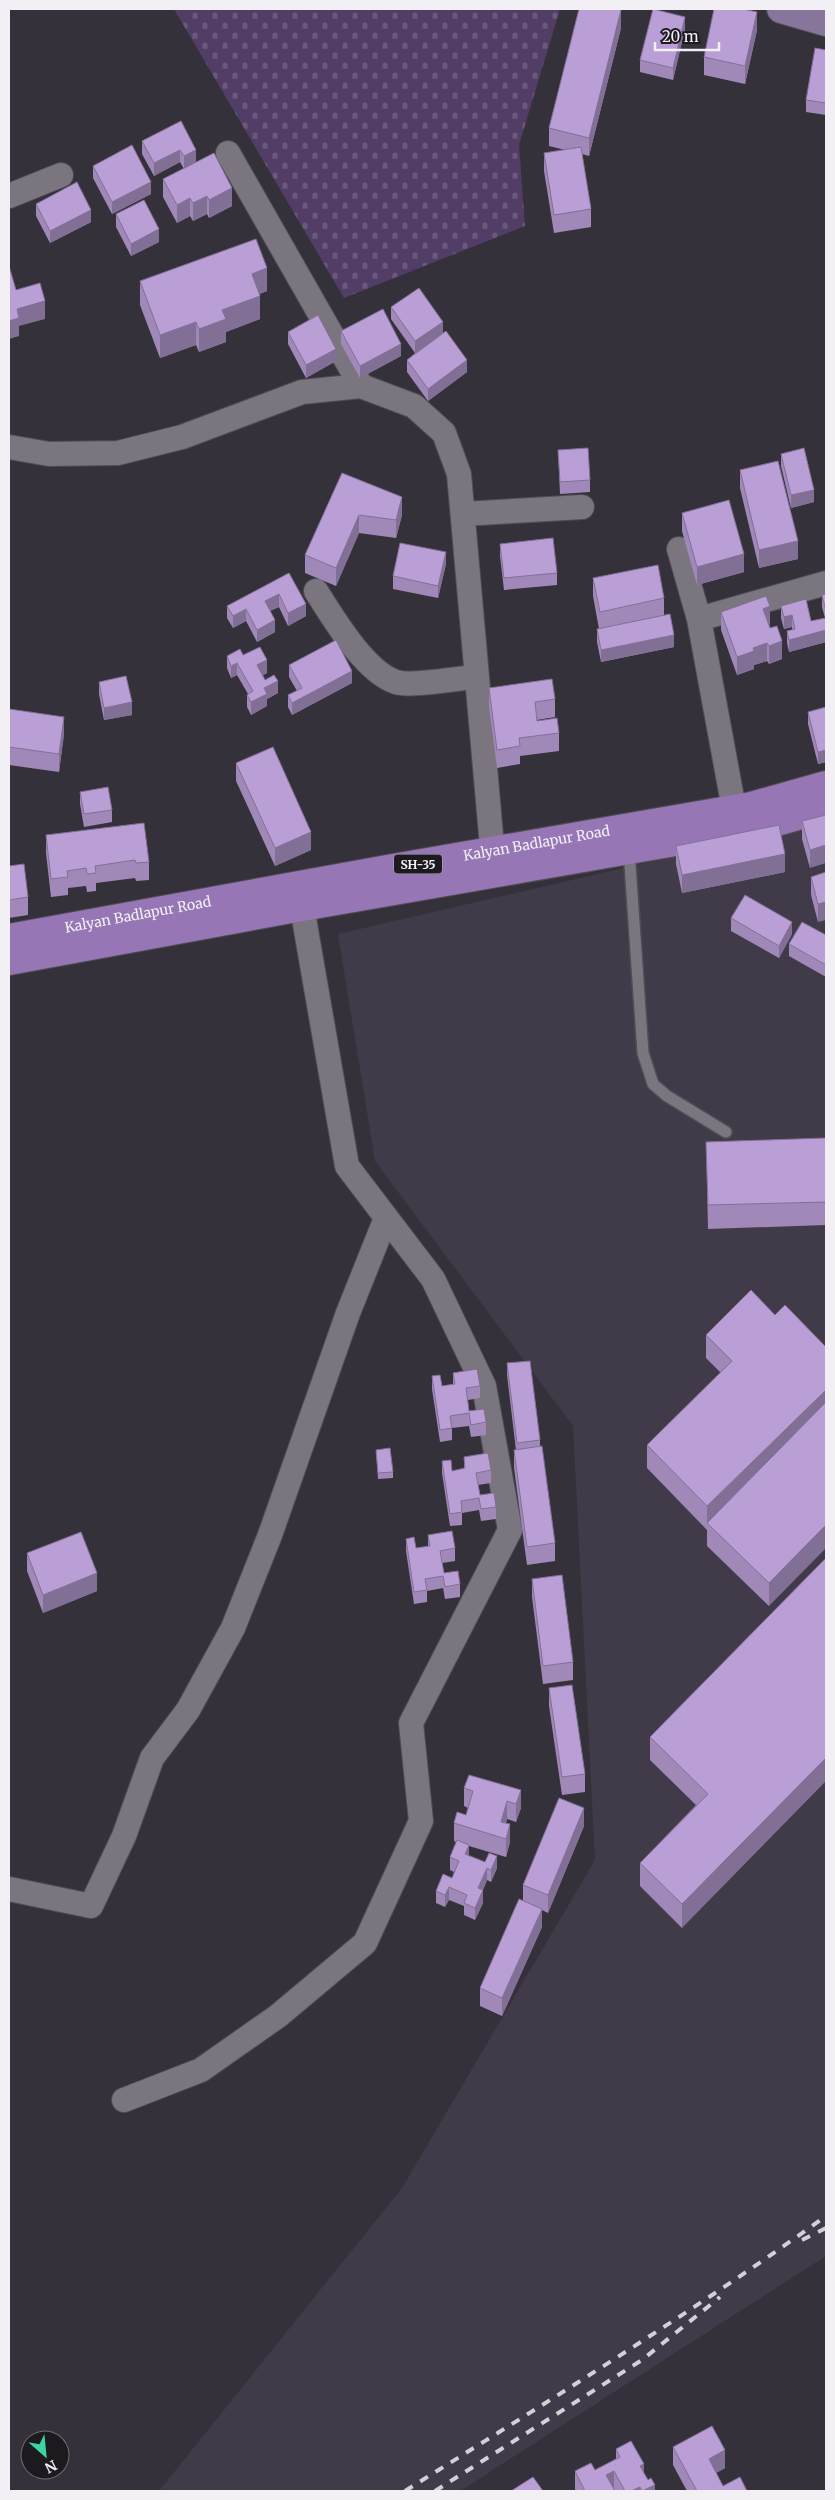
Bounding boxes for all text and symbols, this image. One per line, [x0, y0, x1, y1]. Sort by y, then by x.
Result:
scale bar [655, 20, 719, 52]
text: 20 m [662, 27, 699, 46]
street label: Kalyan Badlapur Road [462, 822, 612, 865]
road number: SH-35 [394, 854, 442, 874]
street label: Kalyan Badlapur Road [63, 892, 213, 937]
north arrow [20, 2430, 70, 2480]
text: N [42, 2456, 60, 2477]

